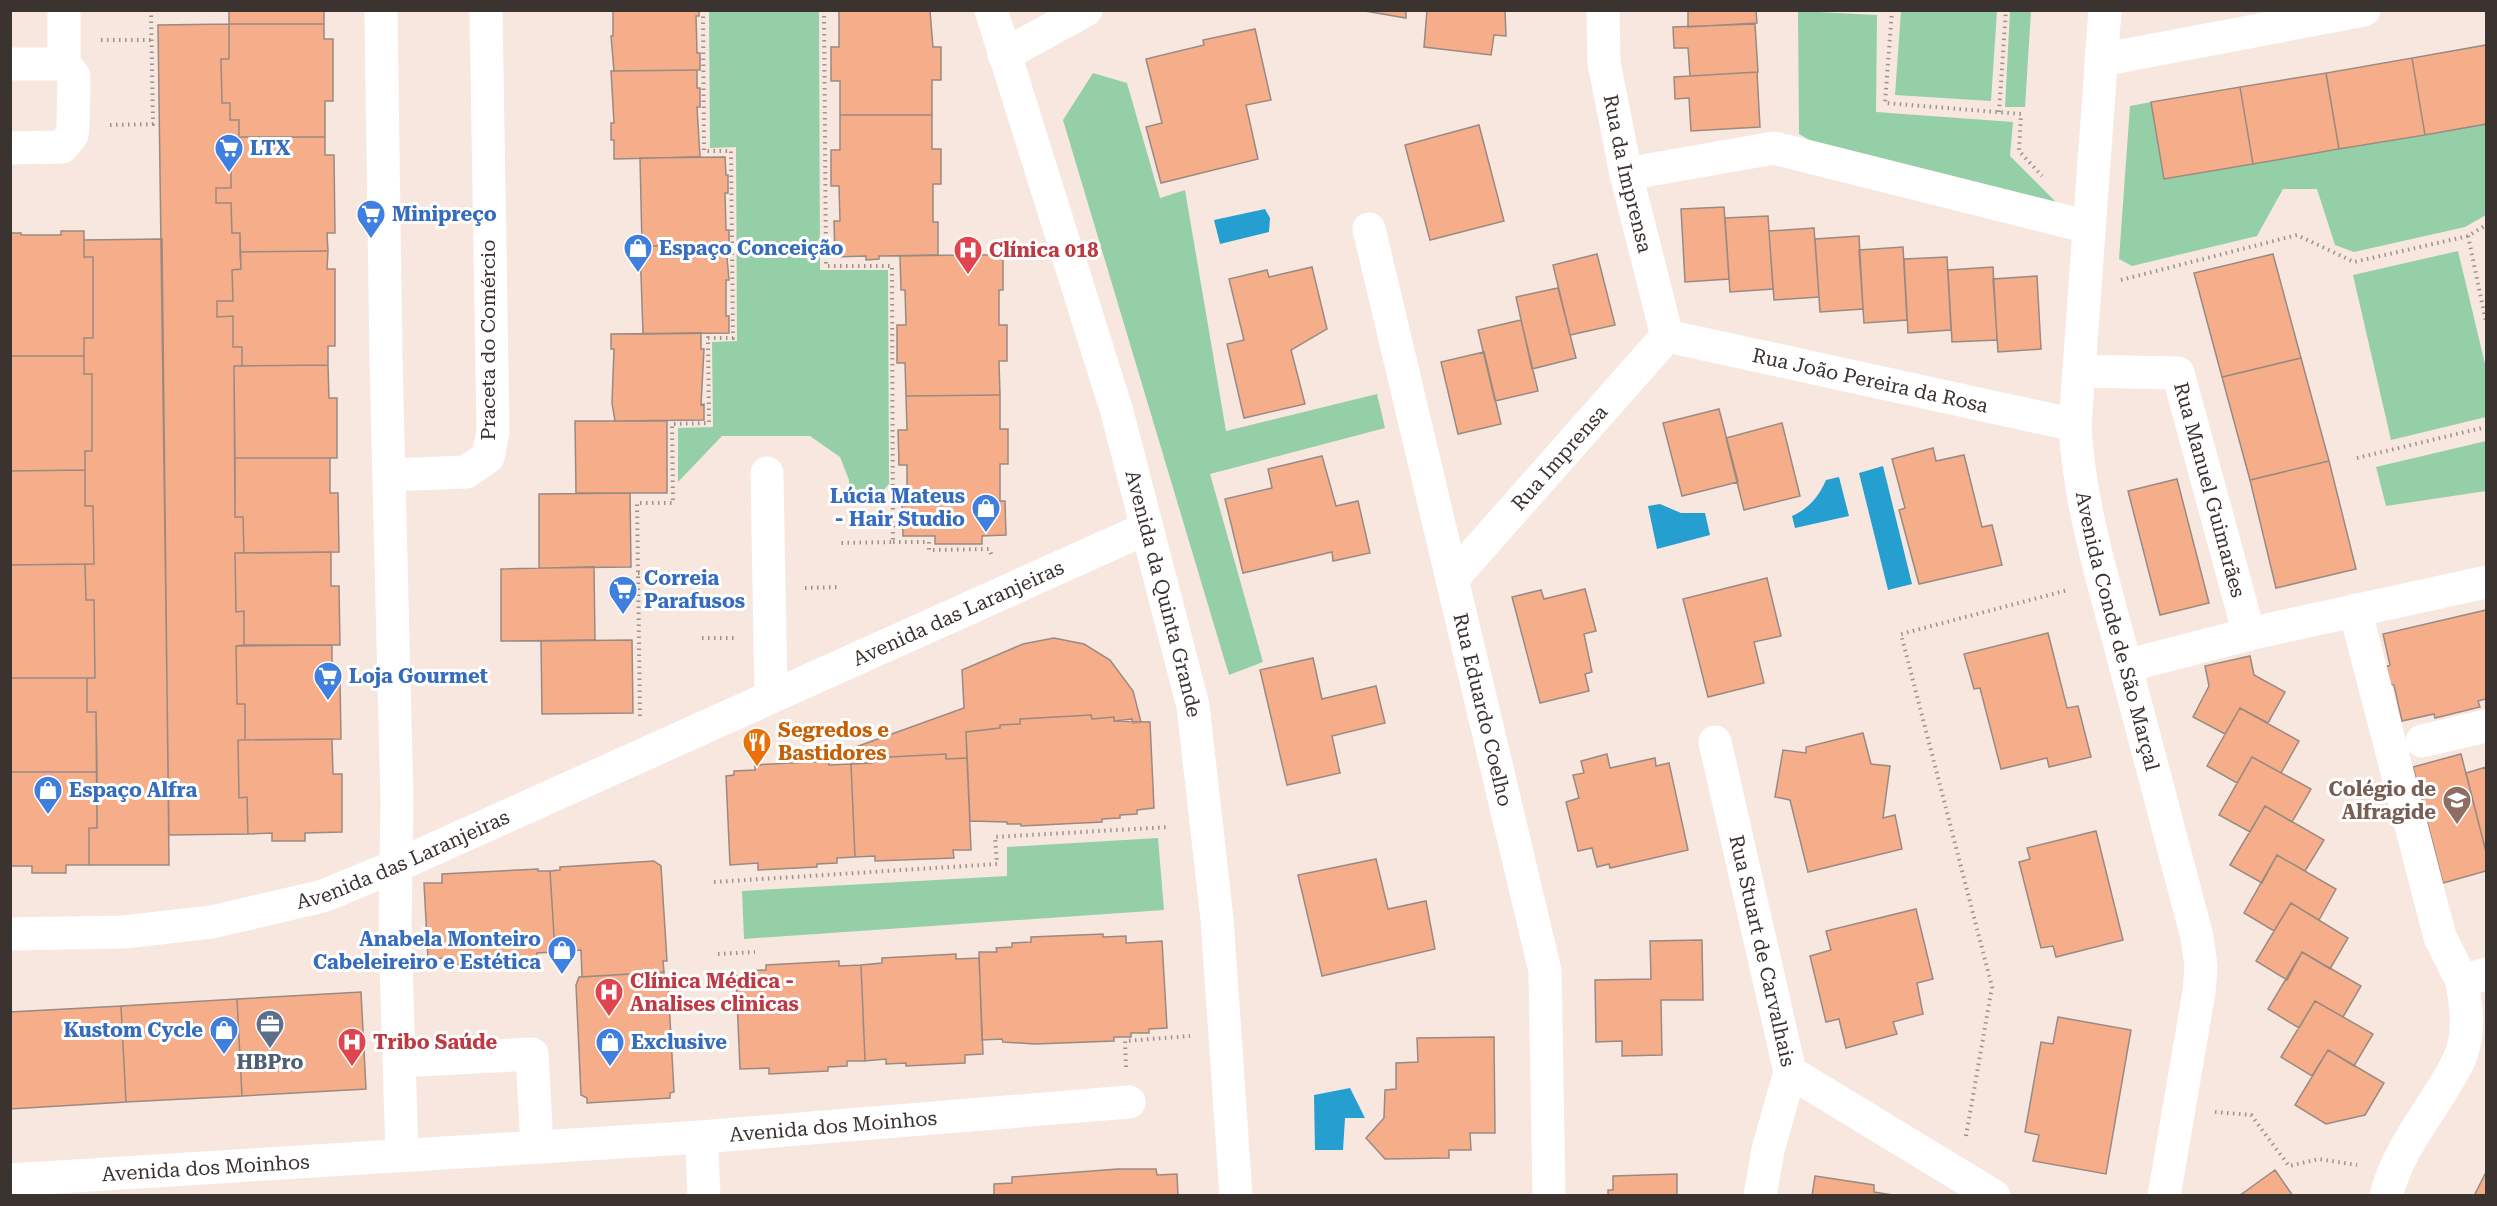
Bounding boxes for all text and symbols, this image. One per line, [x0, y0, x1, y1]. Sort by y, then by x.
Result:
street label: Rua da Imprensa [1598, 92, 1657, 255]
supermarket icon: LTX [213, 132, 245, 174]
place label: LTX [250, 136, 291, 160]
supermarket icon: Minipreço [355, 198, 387, 240]
place label: Minipreço [392, 202, 497, 226]
shop icon: Espaço Conceição [622, 232, 654, 274]
hospital icon: Clínica 018 [952, 234, 984, 276]
place label: Espaço Conceição [659, 236, 844, 260]
place label: Clínica 018 [989, 238, 1098, 262]
street label: Praceta do Comércio [476, 240, 500, 440]
street label: Rua João Pereira da Rosa [1750, 343, 1990, 418]
street label: Rua Manuel Guimarães [2169, 379, 2250, 600]
street label: Rua Imprensa [1506, 400, 1612, 515]
street label: Avenida da Quinta Grande [1121, 468, 1206, 719]
place label: Lúcia Mateus - Hair Studio [830, 484, 965, 531]
street label: Avenida Conde de São Marçal [2071, 490, 2165, 773]
shop icon: Lúcia Mateus - Hair Studio [970, 492, 1002, 534]
street label: Avenida das Laranjeiras [849, 555, 1067, 671]
place label: Correia Parafusos [644, 566, 745, 613]
supermarket icon: Correia Parafusos [607, 574, 639, 616]
street label: Rua Eduardo Coelho [1448, 611, 1518, 809]
supermarket icon: Loja Gourmet [312, 660, 344, 702]
place label: Loja Gourmet [349, 664, 488, 688]
place label: Segredos e Bastidores [778, 718, 889, 765]
restaurant icon: Segredos e Bastidores [741, 726, 773, 768]
shop icon: Espaço Alfra [32, 774, 64, 816]
place label: Colégio de Alfragide [2329, 777, 2436, 824]
place label: Espaço Alfra [69, 778, 197, 802]
school or university icon: Colégio de Alfragide [2441, 784, 2473, 826]
street label: Avenida das Laranjeiras [294, 805, 513, 914]
street label: Rua Stuart de Carvalhais [1724, 833, 1800, 1069]
place label: Anabela Monteiro Cabeleireiro e Estética [313, 927, 541, 974]
shop icon: Anabela Monteiro Cabeleireiro e Estética [546, 934, 578, 976]
place label: Clínica Médica - Analises clinicas [630, 969, 799, 1016]
hospital icon: Clínica Médica - Analises clinicas [593, 976, 625, 1018]
office icon: HBPro [254, 1008, 286, 1050]
shop icon: Kustom Cycle [208, 1014, 240, 1056]
place label: Kustom Cycle [63, 1018, 203, 1042]
hospital icon: Tribo Saúde [336, 1026, 368, 1068]
shop icon: Exclusive [594, 1026, 626, 1068]
place label: Tribo Saúde [373, 1030, 498, 1054]
place label: Exclusive [631, 1030, 727, 1054]
place label: HBPro [237, 1050, 304, 1074]
street label: Avenida dos Moinhos [729, 1106, 938, 1147]
street label: Avenida dos Moinhos [101, 1149, 310, 1186]

